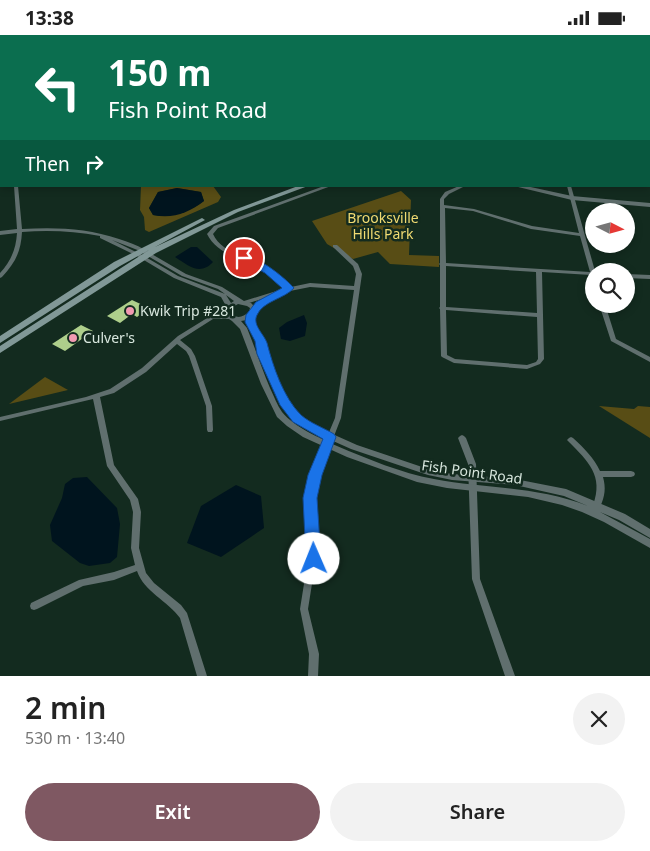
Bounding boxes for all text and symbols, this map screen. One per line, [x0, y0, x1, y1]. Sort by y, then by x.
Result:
text: 13:38 [25, 5, 74, 31]
text: 150 m [108, 49, 211, 96]
icon: left [25, 55, 90, 120]
text: Fish Point Road [108, 94, 267, 124]
icon: right [80, 150, 108, 178]
text: Then [25, 151, 70, 177]
north arrow [585, 203, 635, 253]
map controls [585, 203, 635, 313]
park label: Brooksville Hills Park [347, 208, 419, 243]
pin [223, 237, 265, 279]
icon: arrive [230, 244, 258, 272]
button: search [585, 263, 635, 313]
place label: Kwik Trip #281 [140, 301, 236, 320]
marker: Kwik Trip #281 [124, 305, 136, 317]
place label: Culver's [83, 328, 135, 347]
marker: Culver's [67, 332, 79, 344]
street label: Fish Point Road [421, 455, 524, 488]
position arrow [287, 532, 339, 584]
text: 2 min [25, 687, 106, 728]
button: close [573, 693, 625, 745]
text: 530 m · 13:40 [25, 727, 125, 749]
button: Exit [25, 783, 320, 841]
button: Share [330, 783, 625, 841]

